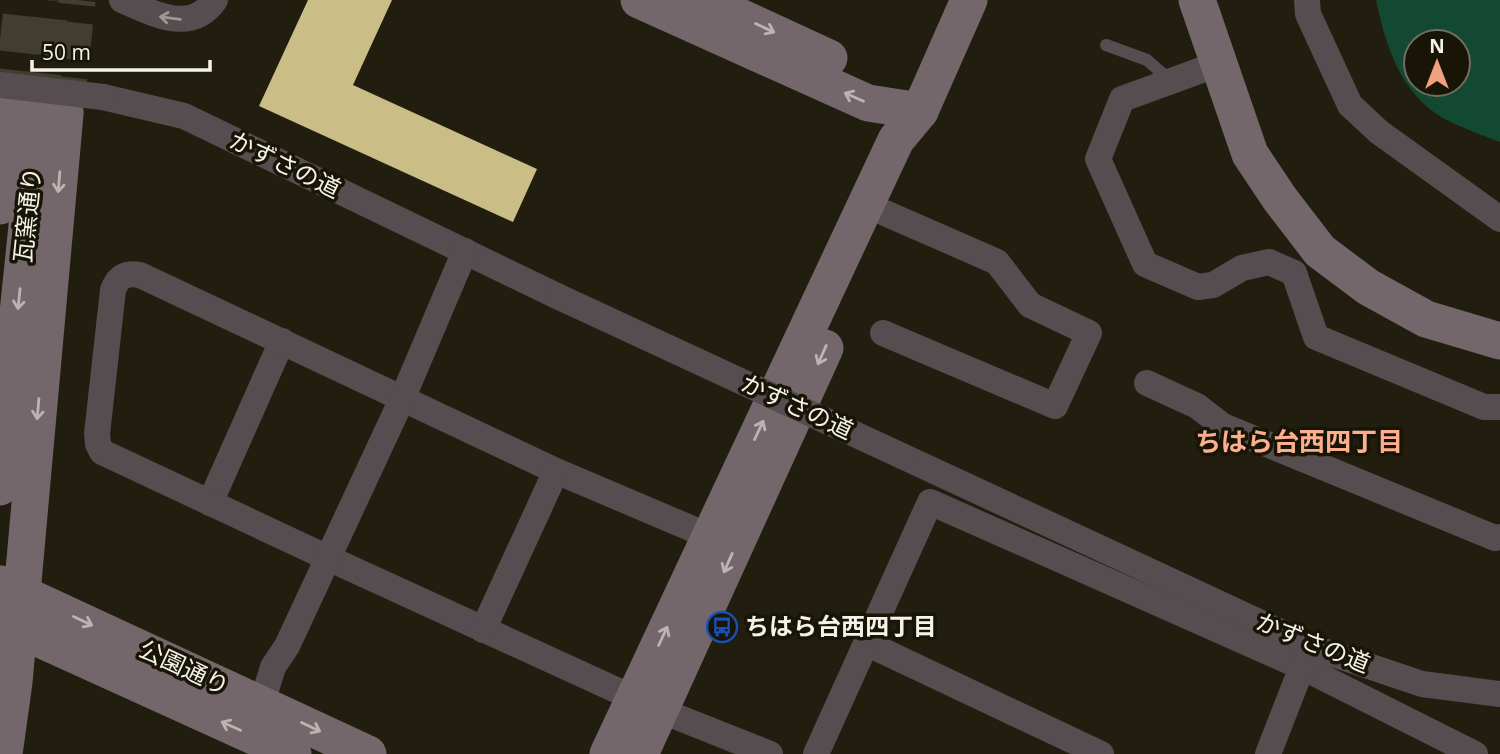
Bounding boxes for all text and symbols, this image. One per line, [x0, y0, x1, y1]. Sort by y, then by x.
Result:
one-way arrow [159, 11, 182, 24]
one-way arrow [754, 22, 775, 36]
scale bar [32, 28, 210, 72]
north arrow [1402, 28, 1472, 98]
text: N [1429, 33, 1445, 59]
text: 50 m [42, 38, 91, 66]
one-way arrow [843, 90, 865, 103]
street label: かずさの道 [224, 123, 347, 205]
street label: 瓦窯通り [5, 165, 48, 264]
one-way arrow [52, 170, 65, 193]
one-way arrow [12, 288, 25, 310]
one-way arrow [815, 344, 828, 365]
street label: かずさの道 [736, 365, 859, 446]
one-way arrow [31, 397, 44, 419]
one-way arrow [753, 420, 766, 441]
district label: ちはら台西四丁目 [1195, 423, 1403, 459]
one-way arrow [721, 551, 734, 573]
street label: かずさの道 [1252, 604, 1375, 679]
place label: ちはら台西四丁目 [745, 609, 937, 642]
bus stop icon: ちはら台西四丁目 [705, 610, 739, 644]
one-way arrow [71, 615, 93, 628]
one-way arrow [657, 626, 670, 647]
street label: 公園通り [134, 631, 235, 702]
one-way arrow [220, 719, 242, 732]
one-way arrow [300, 721, 321, 734]

